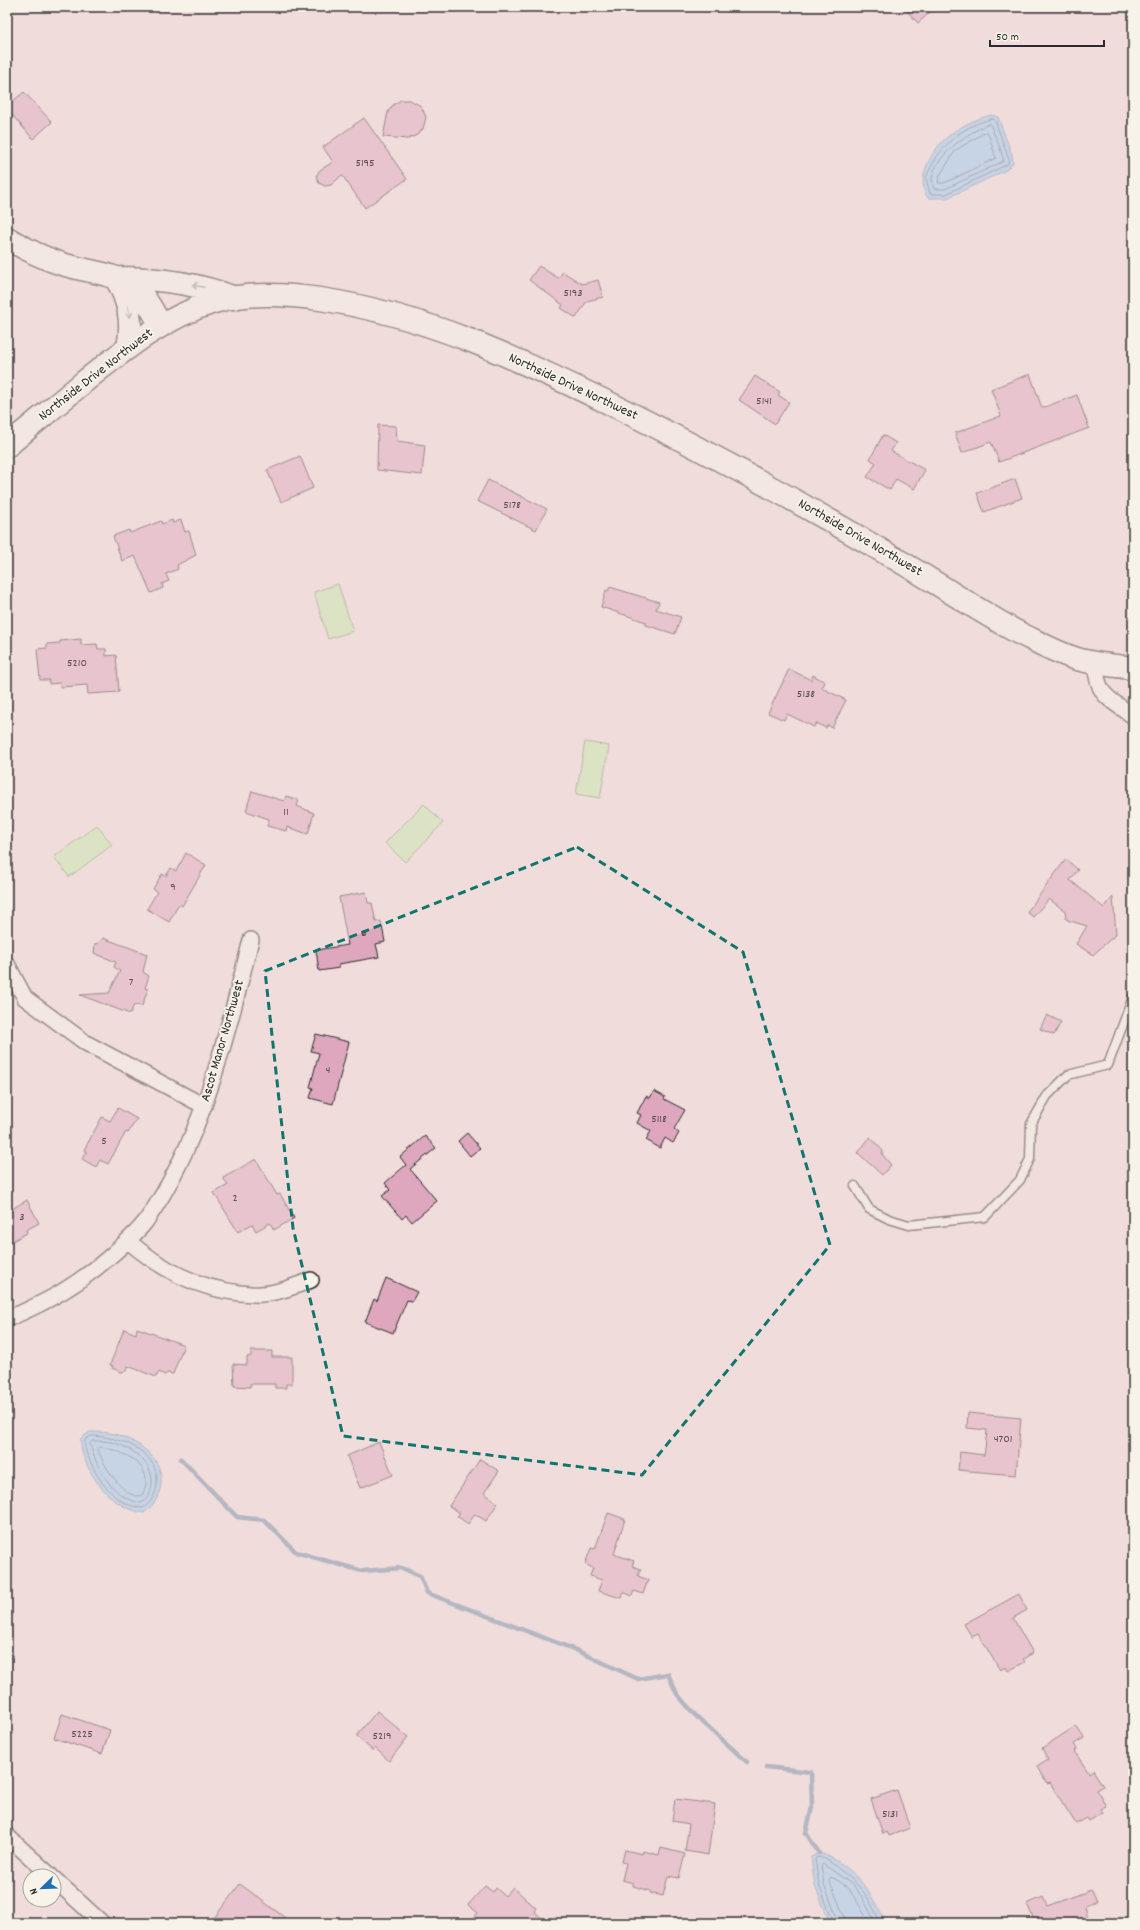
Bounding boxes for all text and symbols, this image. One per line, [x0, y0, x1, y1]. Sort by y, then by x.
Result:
scale bar [990, 22, 1104, 48]
text: 50 m [996, 29, 1019, 46]
house number: 5195 [355, 155, 375, 172]
one-way arrow [192, 281, 205, 289]
house number: 5193 [563, 285, 583, 302]
one-way arrow [126, 305, 134, 318]
street label: Northside Drive Northwest [34, 324, 158, 426]
street label: Northside Drive Northwest [505, 348, 641, 426]
house number: 5141 [756, 393, 772, 410]
street label: Northside Drive Northwest [794, 494, 926, 582]
house number: 5178 [503, 497, 521, 514]
house number: 5210 [67, 655, 87, 672]
house number: 5138 [797, 686, 815, 703]
house number: 11 [283, 804, 289, 821]
house number: 9 [170, 879, 176, 896]
house number: 6 [361, 925, 367, 942]
house number: 7 [129, 974, 134, 991]
street label: Ascot Manor Northwest [196, 978, 250, 1104]
house number: 4 [326, 1062, 331, 1079]
house number: 5118 [651, 1111, 667, 1128]
house number: 5 [101, 1133, 107, 1150]
house number: 2 [232, 1190, 238, 1207]
house number: 3 [19, 1209, 25, 1226]
house number: 4701 [994, 1431, 1012, 1448]
house number: 5225 [71, 1726, 93, 1743]
house number: 5219 [373, 1728, 391, 1745]
house number: 5131 [882, 1806, 898, 1823]
north arrow [22, 1868, 62, 1908]
text: N [26, 1885, 43, 1897]

